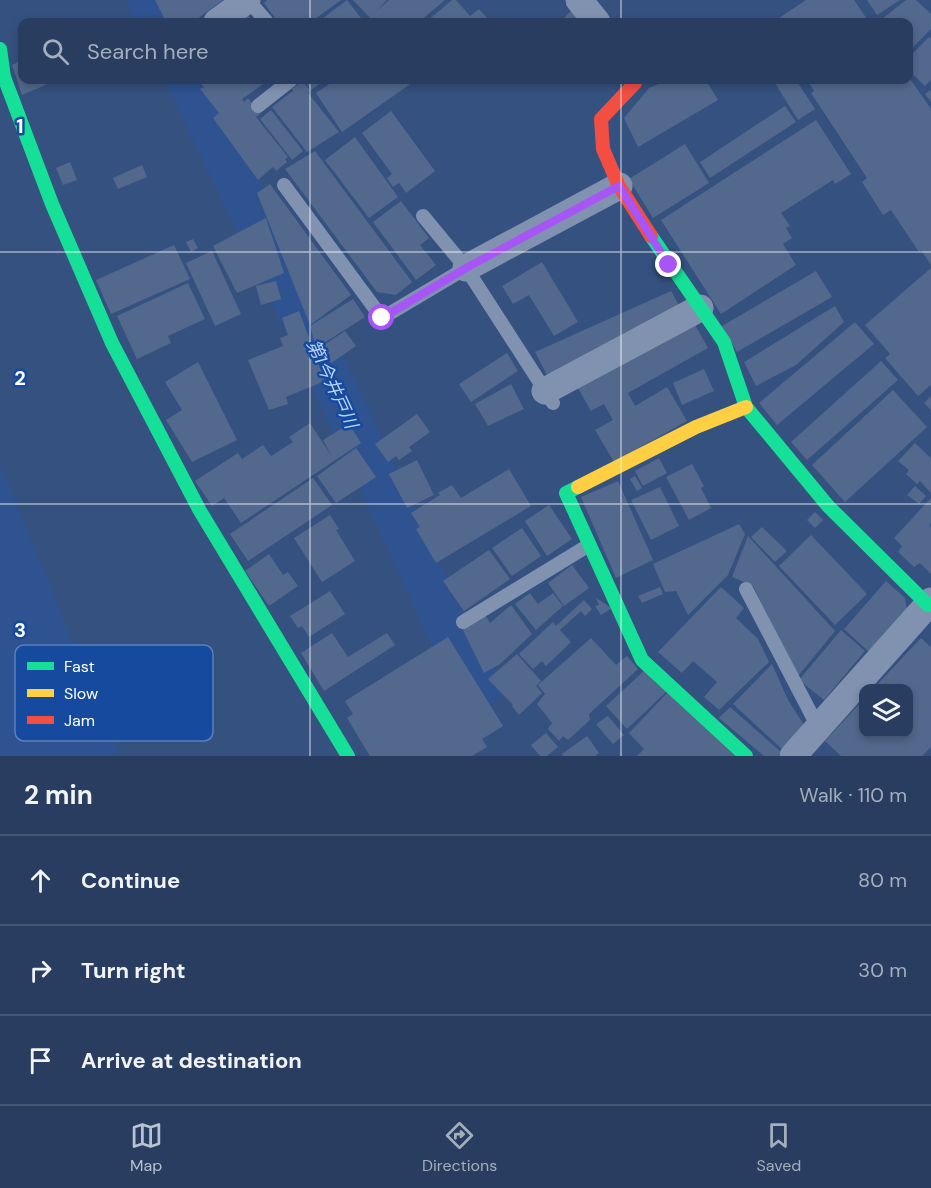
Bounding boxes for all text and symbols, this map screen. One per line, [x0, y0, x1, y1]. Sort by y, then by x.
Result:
search box [18, 18, 913, 84]
icon: search [39, 35, 72, 68]
text: Search here [87, 37, 208, 66]
text: 1 [16, 113, 24, 139]
route end [655, 251, 681, 277]
route start [368, 304, 394, 330]
water label: 第1今井戸川 [301, 336, 364, 434]
text: 2 [14, 365, 26, 391]
text: 3 [14, 617, 26, 643]
legend [15, 645, 213, 741]
text: Fast [64, 656, 95, 677]
text: Slow [64, 683, 98, 704]
map controls [859, 684, 913, 738]
button: layers [859, 684, 913, 738]
text: Jam [64, 710, 95, 731]
text: 2 min [24, 778, 93, 812]
text: Walk · 110 m [799, 782, 907, 808]
icon: ahead [24, 864, 57, 897]
text: Continue [81, 866, 180, 895]
text: 80 m [858, 867, 907, 893]
icon: right [24, 954, 57, 987]
text: Turn right [81, 956, 186, 985]
text: 30 m [858, 957, 907, 983]
icon: arrive [24, 1044, 57, 1077]
text: Arrive at destination [81, 1046, 302, 1075]
tab: Map [130, 1119, 163, 1176]
tab: Directions [422, 1119, 497, 1176]
tab: Saved [757, 1119, 801, 1176]

